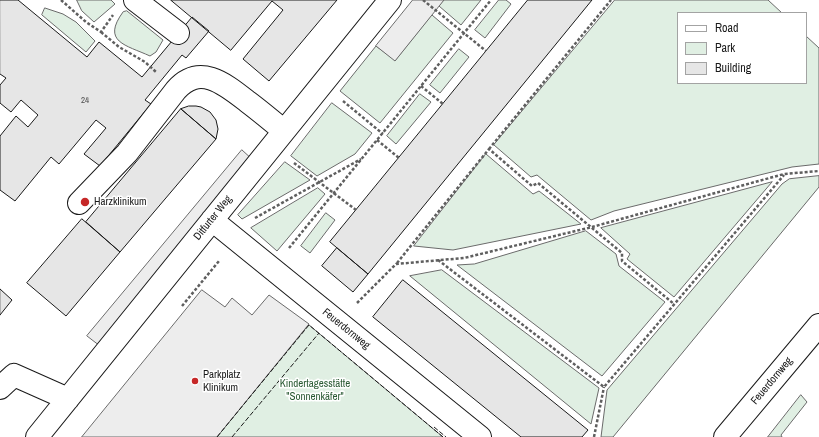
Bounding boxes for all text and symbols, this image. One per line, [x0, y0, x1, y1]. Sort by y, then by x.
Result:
legend [677, 12, 807, 84]
text: Road [715, 20, 739, 36]
text: Park [715, 40, 735, 56]
text: Building [715, 60, 751, 76]
house number: 24 [81, 96, 89, 106]
street label: Ditfurter Weg [191, 193, 235, 243]
place label: Harzklinikum [94, 195, 147, 209]
marker: Harzklinikum [79, 196, 91, 208]
street label: Feuerdornweg [319, 306, 373, 352]
street label: Feuerdornweg [748, 355, 796, 407]
place label: Parkplatz Klinikum [203, 368, 241, 394]
marker: Parkplatz Klinikum [190, 376, 200, 386]
park label: Kindertagesstätte "Sonnenkäfer" [280, 377, 350, 403]

